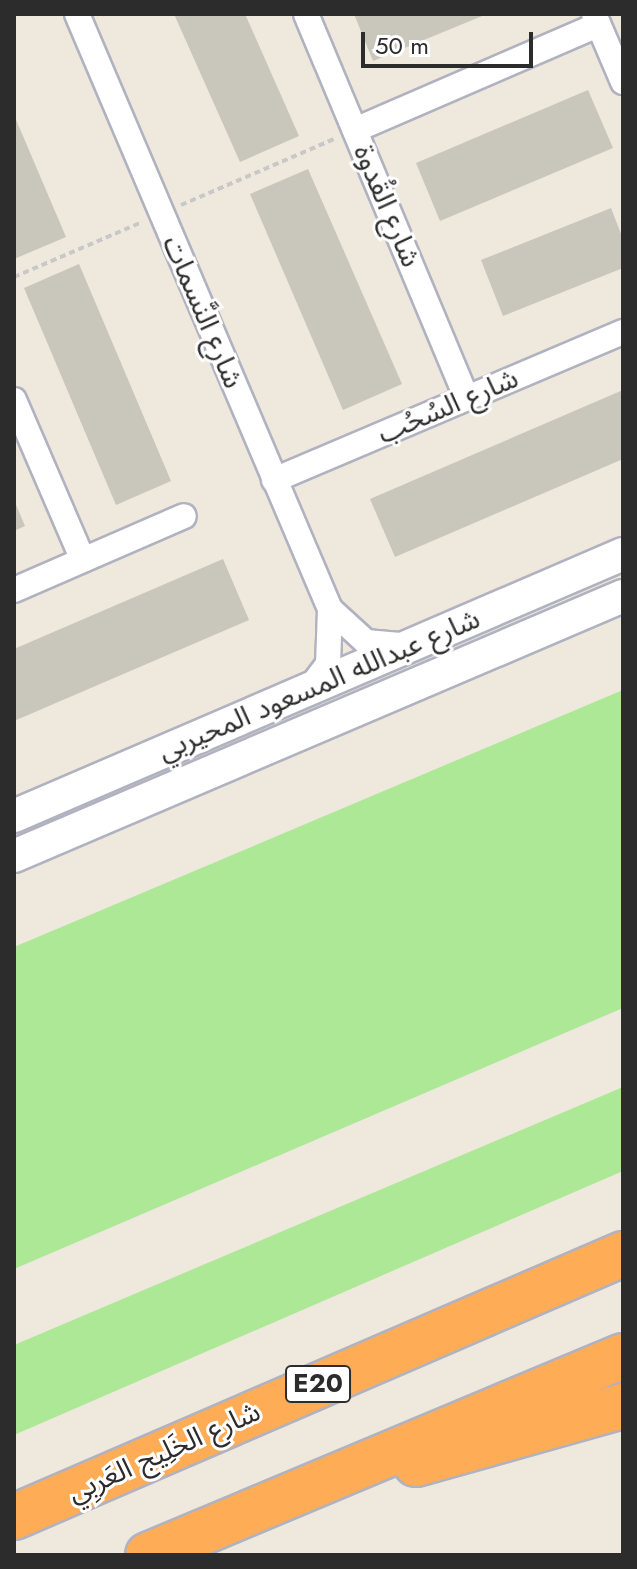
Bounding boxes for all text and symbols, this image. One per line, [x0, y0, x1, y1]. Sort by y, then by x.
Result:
scale bar [365, 16, 537, 66]
text: 50 m [375, 28, 429, 63]
street label: شارع القُدوة [346, 140, 428, 272]
street label: شارع النَّسمات [156, 231, 250, 393]
street label: شارع السُحُب [373, 361, 523, 451]
street label: شارع عبدالله المسعود المحيربي [153, 602, 485, 768]
road number: E20 [284, 1362, 352, 1406]
street label: شارع الخَلِيج العَربِي [63, 1395, 265, 1509]

